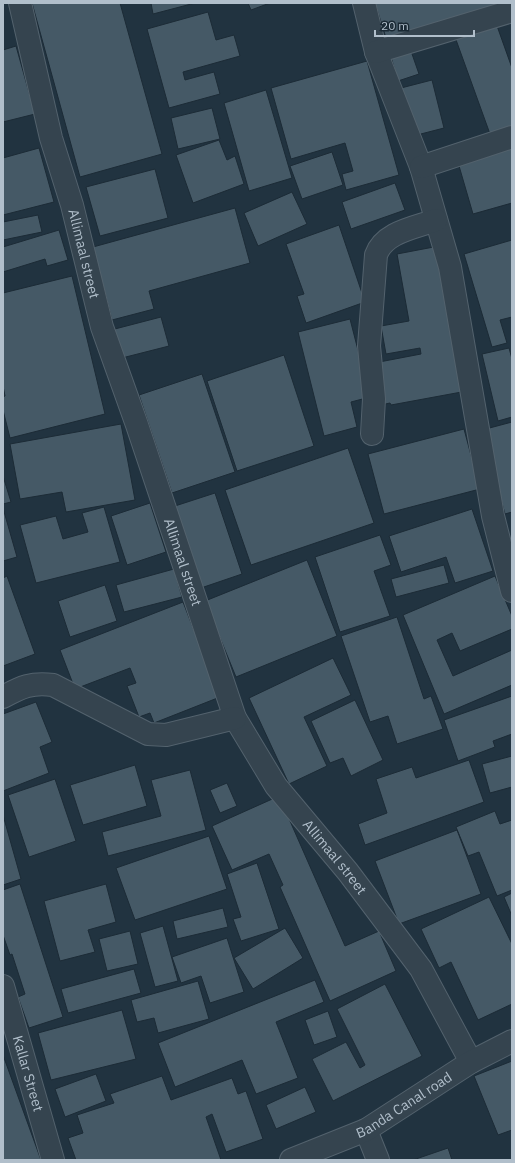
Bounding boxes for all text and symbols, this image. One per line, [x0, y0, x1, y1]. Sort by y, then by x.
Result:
scale bar [375, 12, 474, 38]
text: 20 m [381, 18, 409, 33]
street label: Allimaal street [64, 207, 104, 300]
street label: Allimaal street [160, 516, 206, 608]
street label: Allimaal street [299, 816, 371, 898]
street label: Kallar Street [9, 1033, 48, 1114]
street label: Banda Canal road [353, 1068, 455, 1142]

